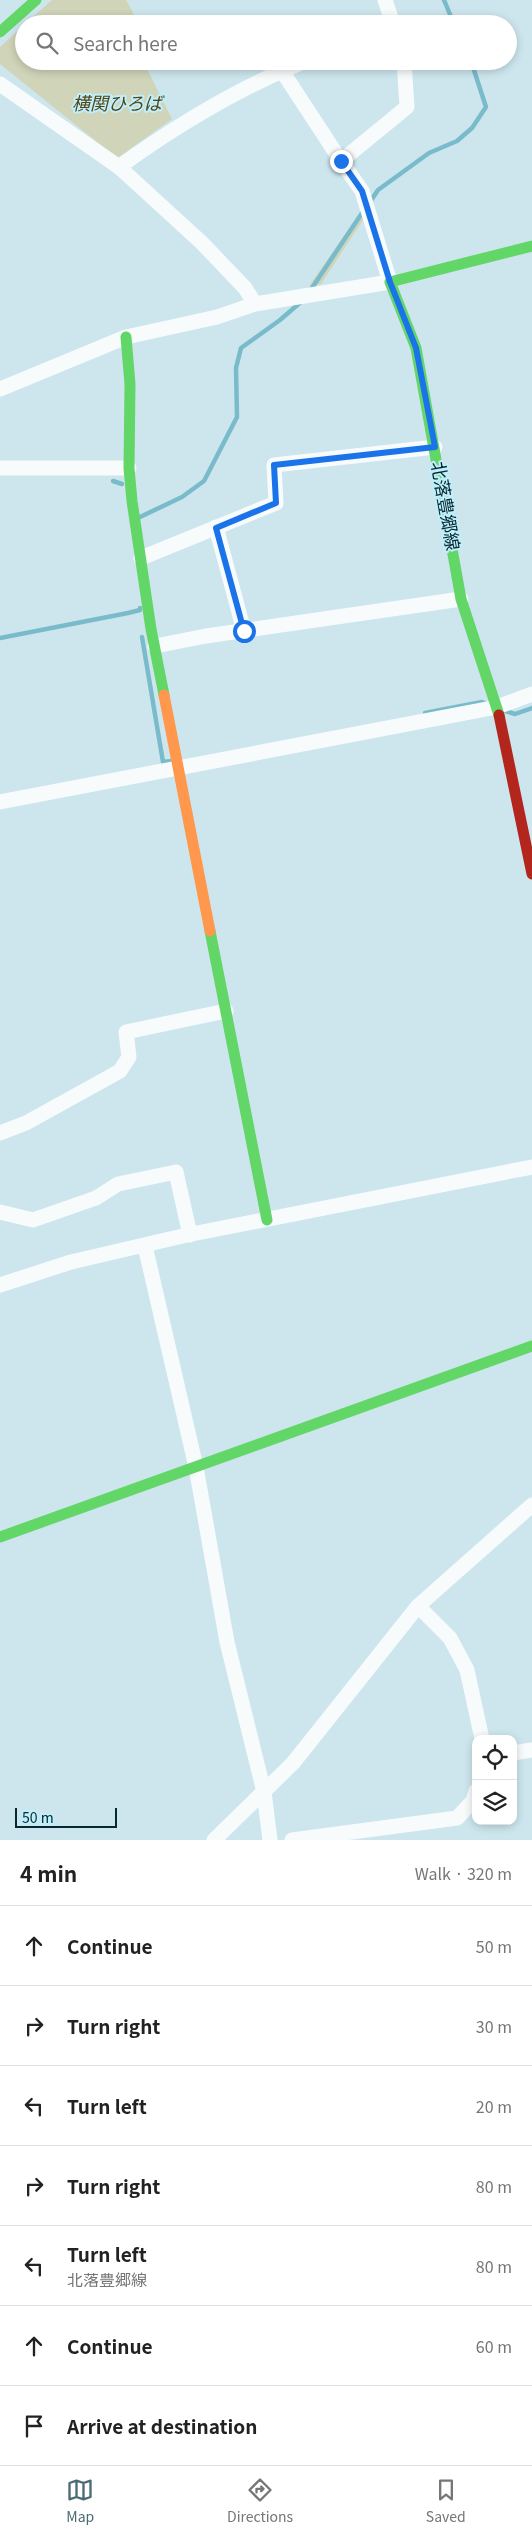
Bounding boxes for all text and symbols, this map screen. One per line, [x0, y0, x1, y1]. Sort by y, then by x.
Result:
search box [15, 15, 517, 70]
icon: search [33, 29, 61, 57]
text: Search here [73, 29, 177, 56]
park label: 横関ひろば [72, 89, 165, 115]
route end [330, 150, 353, 173]
street label: 北落豊郷線 [426, 459, 468, 552]
route start [233, 620, 256, 643]
map controls [472, 1735, 517, 1825]
button: locate [472, 1735, 517, 1780]
button: layers [472, 1780, 517, 1825]
scale bar [15, 1805, 118, 1828]
text: 50 m [22, 1807, 54, 1827]
text: 4 min [20, 1858, 77, 1888]
text: Walk · 320 m [415, 1861, 512, 1885]
icon: ahead [20, 1932, 48, 1960]
text: Continue [67, 1932, 153, 1959]
text: 50 m [476, 1934, 512, 1958]
icon: right [20, 2012, 48, 2040]
text: Turn right [67, 2012, 160, 2039]
text: 30 m [476, 2014, 512, 2038]
icon: left [20, 2092, 48, 2120]
text: Turn left [67, 2092, 147, 2119]
text: 20 m [476, 2094, 512, 2118]
icon: right [20, 2172, 48, 2200]
text: Turn right [67, 2172, 160, 2199]
text: 80 m [476, 2174, 512, 2198]
text: Turn left [67, 2240, 147, 2267]
icon: left [20, 2252, 48, 2280]
text: 80 m [476, 2254, 512, 2278]
text: 北落豊郷線 [67, 2267, 147, 2291]
icon: ahead [20, 2332, 48, 2360]
text: Continue [67, 2332, 153, 2359]
text: 60 m [476, 2334, 512, 2358]
icon: arrive [20, 2412, 48, 2440]
text: Arrive at destination [67, 2412, 257, 2439]
tab: Map [66, 2476, 94, 2526]
tab: Directions [227, 2476, 293, 2526]
tab: Saved [426, 2476, 466, 2526]

